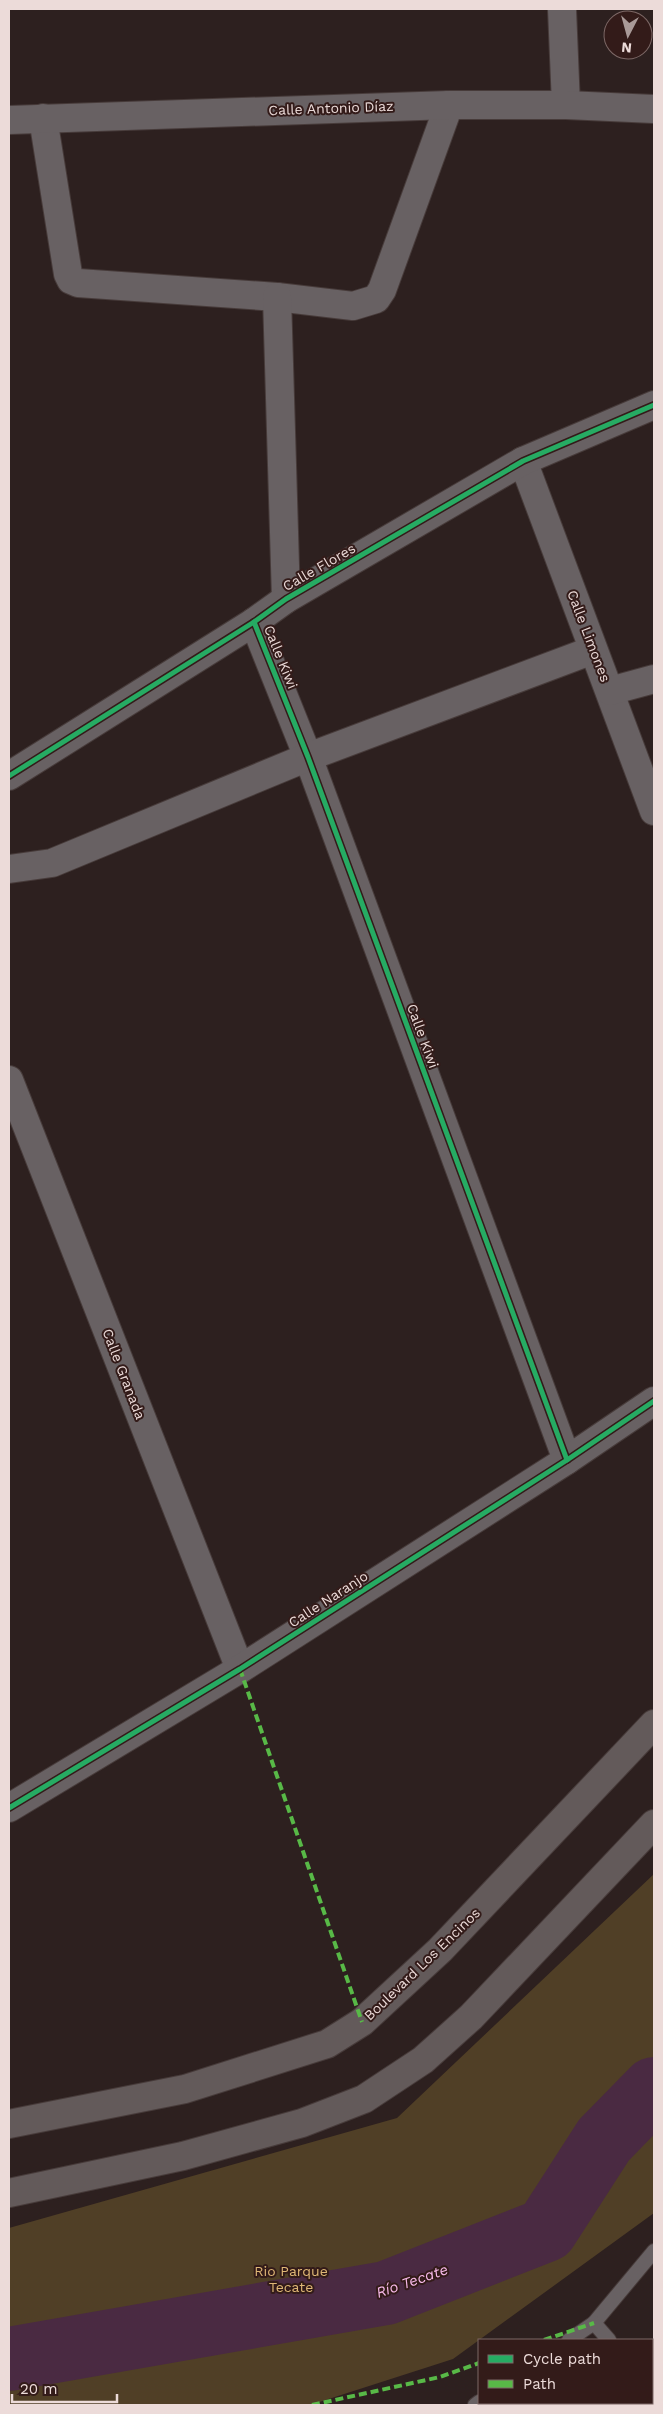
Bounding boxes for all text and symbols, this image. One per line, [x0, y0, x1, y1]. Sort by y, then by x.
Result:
north arrow [603, 10, 653, 60]
text: N [621, 39, 633, 56]
street label: Calle Antonio Díaz [268, 98, 394, 118]
street label: Calle Flores [280, 540, 358, 594]
street label: Calle Limones [564, 588, 614, 684]
street label: Calle Kiwi [261, 623, 301, 691]
street label: Calle Kiwi [404, 1002, 442, 1070]
street label: Calle Granada [99, 1326, 149, 1422]
street label: Calle Naranjo [285, 1567, 371, 1631]
street label: Boulevard Los Encinos [361, 1905, 483, 2023]
water label: Río Tecate [374, 2260, 450, 2302]
park label: Rio Parque Tecate [254, 2263, 328, 2295]
legend [478, 2339, 653, 2404]
text: Cycle path [523, 2350, 601, 2368]
scale bar [12, 2372, 118, 2404]
text: Path [523, 2375, 556, 2393]
text: 20 m [20, 2380, 58, 2398]

